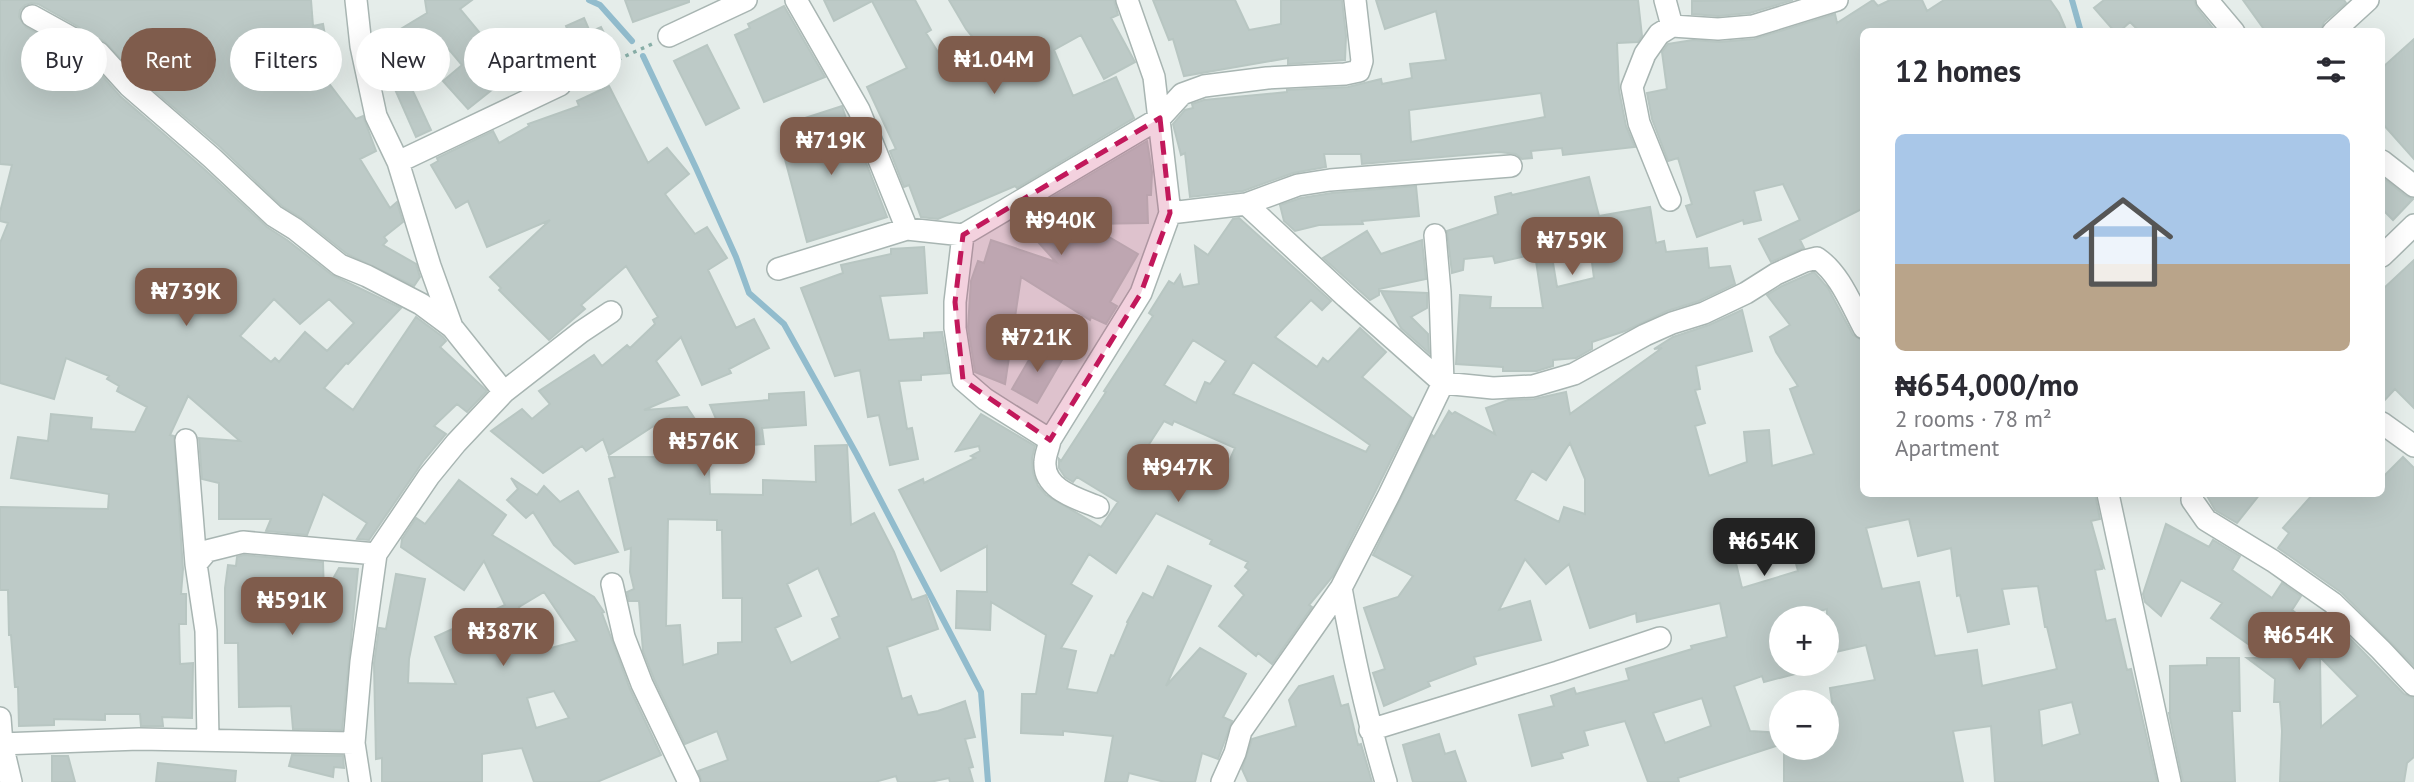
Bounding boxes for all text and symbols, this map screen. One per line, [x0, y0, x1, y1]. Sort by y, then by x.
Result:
chip: Buy [21, 28, 107, 91]
chip: Rent [121, 28, 216, 91]
chip: Filters [230, 28, 342, 91]
chip: New [356, 28, 450, 91]
chip: Apartment [464, 28, 621, 91]
pin: ₦1.04M [937, 36, 1051, 96]
text: ₦1.04M [954, 44, 1034, 73]
text: 12 homes [1895, 51, 2021, 90]
icon: filters [2312, 51, 2350, 89]
pin: ₦719K [782, 118, 880, 177]
text: ₦719K [796, 125, 866, 154]
icon: home [2060, 179, 2186, 305]
pin: ₦940K [1012, 198, 1110, 257]
text: ₦940K [1026, 205, 1096, 234]
pin: ₦759K [1523, 218, 1621, 277]
text: ₦759K [1537, 225, 1607, 254]
pin: ₦739K [137, 268, 235, 328]
text: ₦739K [151, 276, 221, 305]
pin: ₦721K [988, 314, 1086, 374]
text: ₦721K [1002, 322, 1072, 351]
text: ₦654,000/mo [1895, 365, 2079, 404]
text: 2 rooms · 78 m² [1895, 404, 2052, 433]
pin: ₦576K [655, 419, 753, 478]
text: ₦576K [669, 426, 739, 455]
text: Apartment [1895, 433, 1999, 462]
pin: ₦947K [1129, 444, 1227, 504]
text: ₦947K [1143, 452, 1213, 481]
pin: ₦654K [1715, 518, 1813, 578]
text: ₦654K [1729, 526, 1799, 555]
pin: ₦591K [243, 578, 341, 637]
text: ₦591K [257, 585, 327, 614]
map controls [1769, 606, 1839, 760]
button: + [1769, 606, 1839, 676]
pin: ₦387K [454, 608, 552, 668]
pin: ₦654K [2250, 612, 2348, 672]
text: ₦387K [468, 616, 538, 645]
text: ₦654K [2264, 620, 2334, 649]
button: − [1769, 690, 1839, 760]

